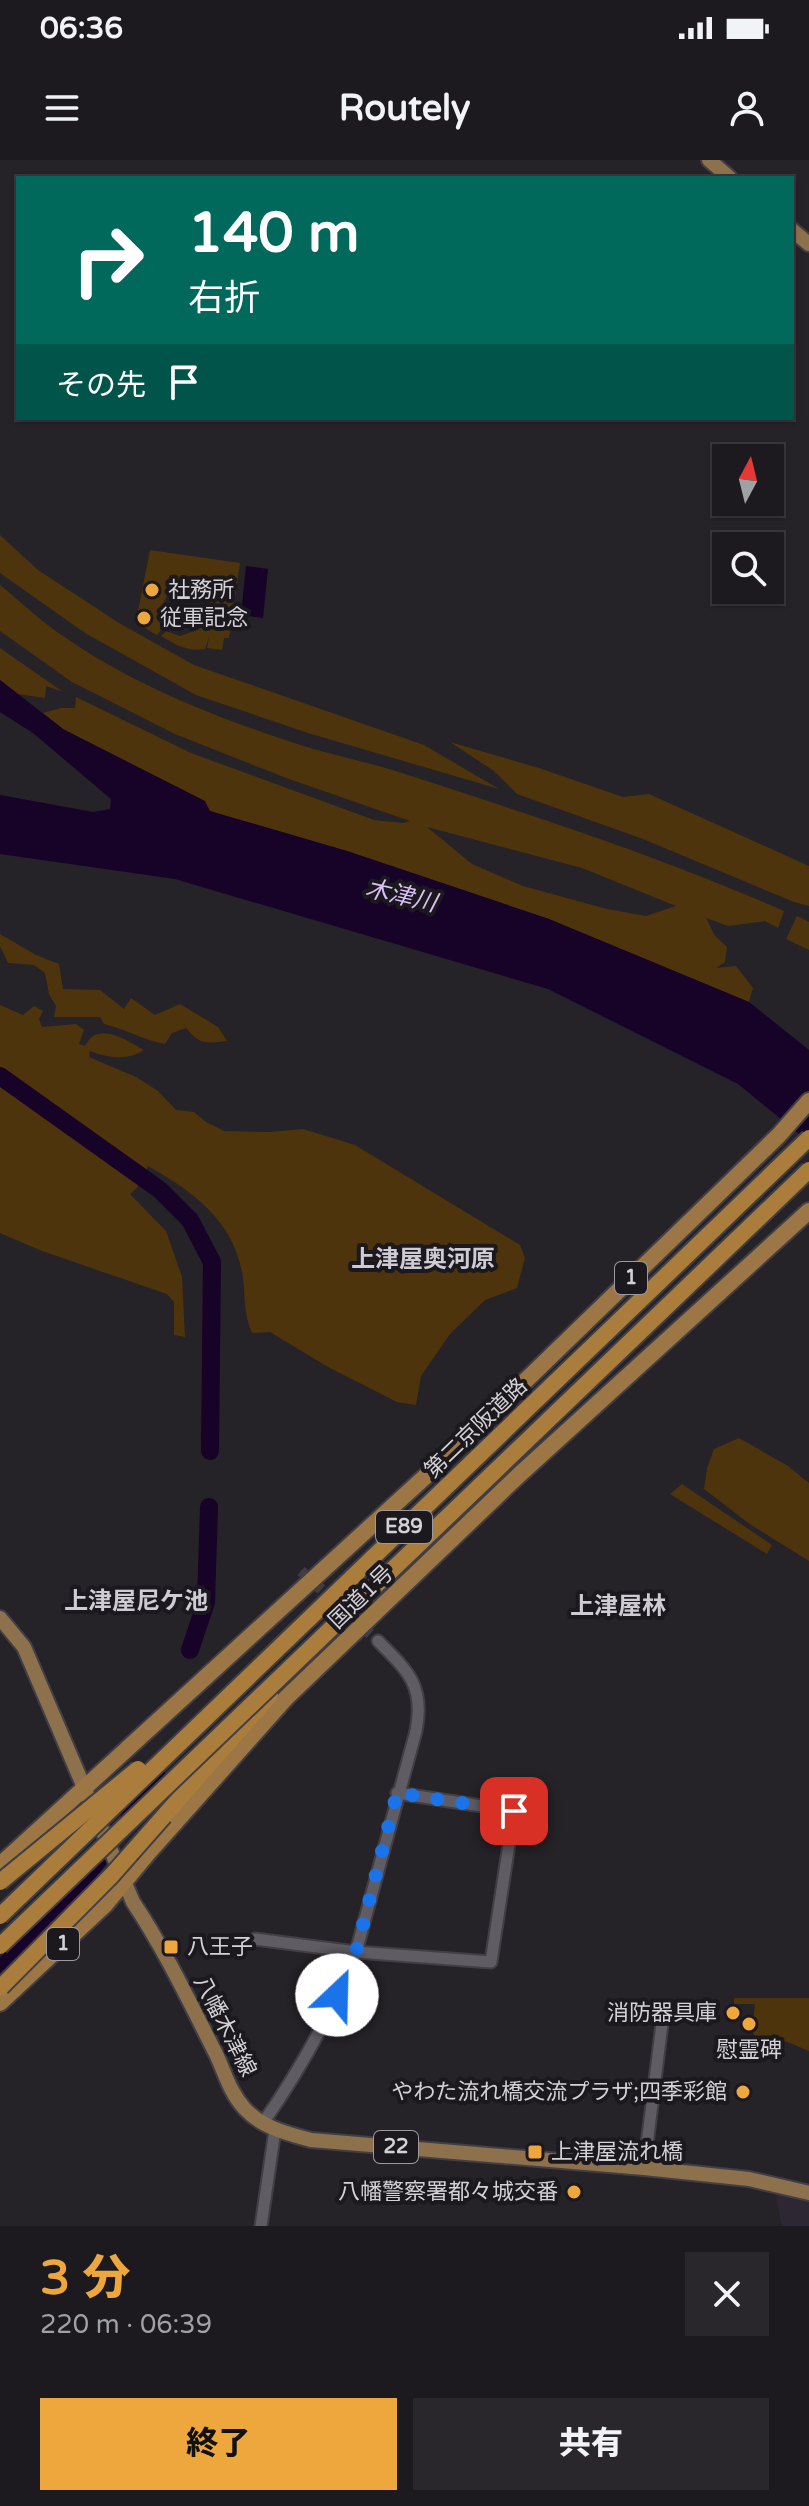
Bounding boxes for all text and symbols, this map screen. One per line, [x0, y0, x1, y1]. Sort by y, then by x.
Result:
text: 06:36 [40, 10, 123, 47]
icon: menu [40, 86, 84, 130]
icon: person [725, 86, 769, 130]
text: Routely [339, 87, 470, 130]
text: 140 m [188, 200, 359, 267]
icon: right [56, 208, 160, 312]
text: 右折 [188, 277, 260, 320]
icon: arrive [162, 360, 206, 404]
text: その先 [56, 367, 146, 404]
north arrow [712, 444, 784, 516]
map controls [712, 444, 784, 604]
button: search [712, 532, 784, 604]
place label: 社務所 [168, 577, 234, 603]
marker: 社務所 [143, 581, 161, 599]
place label: 従軍記念 [160, 605, 248, 631]
marker: 従軍記念 [135, 609, 153, 627]
water label: 木津川 [363, 874, 442, 919]
district label: 上津屋奥河原 [351, 1245, 495, 1274]
road number: 1 [615, 1262, 647, 1294]
street label: 第二京阪道路 [419, 1373, 533, 1483]
road number: E89 [376, 1511, 432, 1543]
street label: 国道1号 [323, 1560, 399, 1634]
district label: 上津屋尼ケ池 [64, 1587, 208, 1616]
district label: 上津屋林 [570, 1592, 666, 1621]
pin [480, 1777, 548, 1845]
icon: arrive [492, 1789, 536, 1833]
road number: 1 [47, 1928, 79, 1960]
place label: 八王子 [187, 1934, 253, 1960]
marker: 八王子 [162, 1938, 180, 1956]
position arrow [295, 1953, 379, 2037]
street label: 八幡木津線 [188, 1971, 262, 2081]
place label: 消防器具庫 [607, 2000, 717, 2026]
marker: 消防器具庫 [724, 2004, 742, 2022]
marker: 慰霊碑 [740, 2015, 758, 2033]
place label: 慰霊碑 [716, 2037, 782, 2063]
place label: やわた流れ橋交流プラザ;四季彩館 [391, 2079, 727, 2105]
marker: やわた流れ橋交流プラザ;四季彩館 [734, 2083, 752, 2101]
road number: 22 [374, 2131, 418, 2163]
place label: 上津屋流れ橋 [551, 2139, 683, 2165]
marker: 上津屋流れ橋 [526, 2143, 544, 2161]
place label: 八幡警察署都々城交番 [338, 2179, 558, 2205]
marker: 八幡警察署都々城交番 [565, 2183, 583, 2201]
text: 3 分 [40, 2250, 131, 2308]
button: close [685, 2252, 769, 2336]
text: 220 m · 06:39 [40, 2309, 212, 2340]
button: 終了 [40, 2398, 397, 2490]
button: 共有 [413, 2398, 769, 2490]

